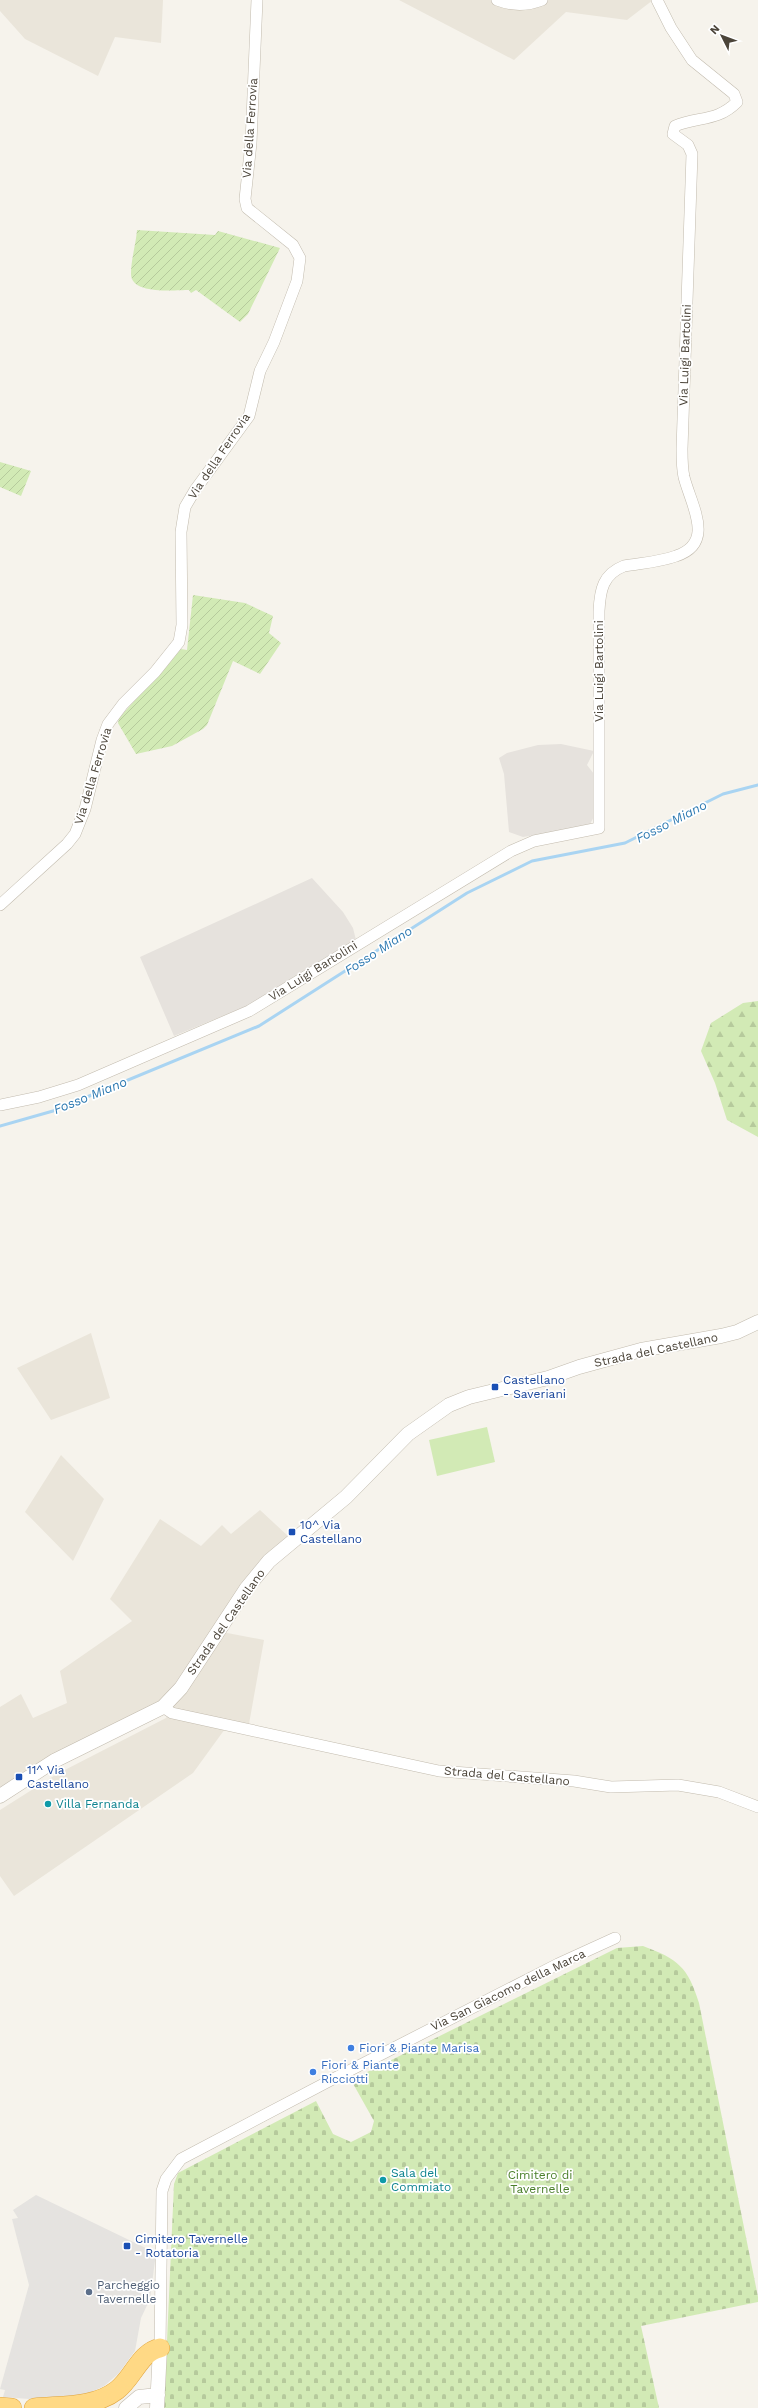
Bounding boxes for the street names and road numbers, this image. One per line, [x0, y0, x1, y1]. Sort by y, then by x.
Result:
street label: Via della Ferrovia [240, 77, 261, 179]
street label: Via Luigi Bartolini [676, 304, 694, 406]
street label: Via della Ferrovia [185, 410, 253, 502]
street label: Via Luigi Bartolini [592, 620, 606, 722]
street label: Via della Ferrovia [72, 726, 114, 826]
street label: Via Luigi Bartolini [266, 938, 360, 1004]
street label: Strada del Castellano [593, 1330, 719, 1370]
street label: Strada del Castellano [184, 1566, 268, 1678]
street label: Strada del Castellano [444, 1764, 570, 1788]
street label: Via San Giacomo della Marca [428, 1946, 588, 2034]

